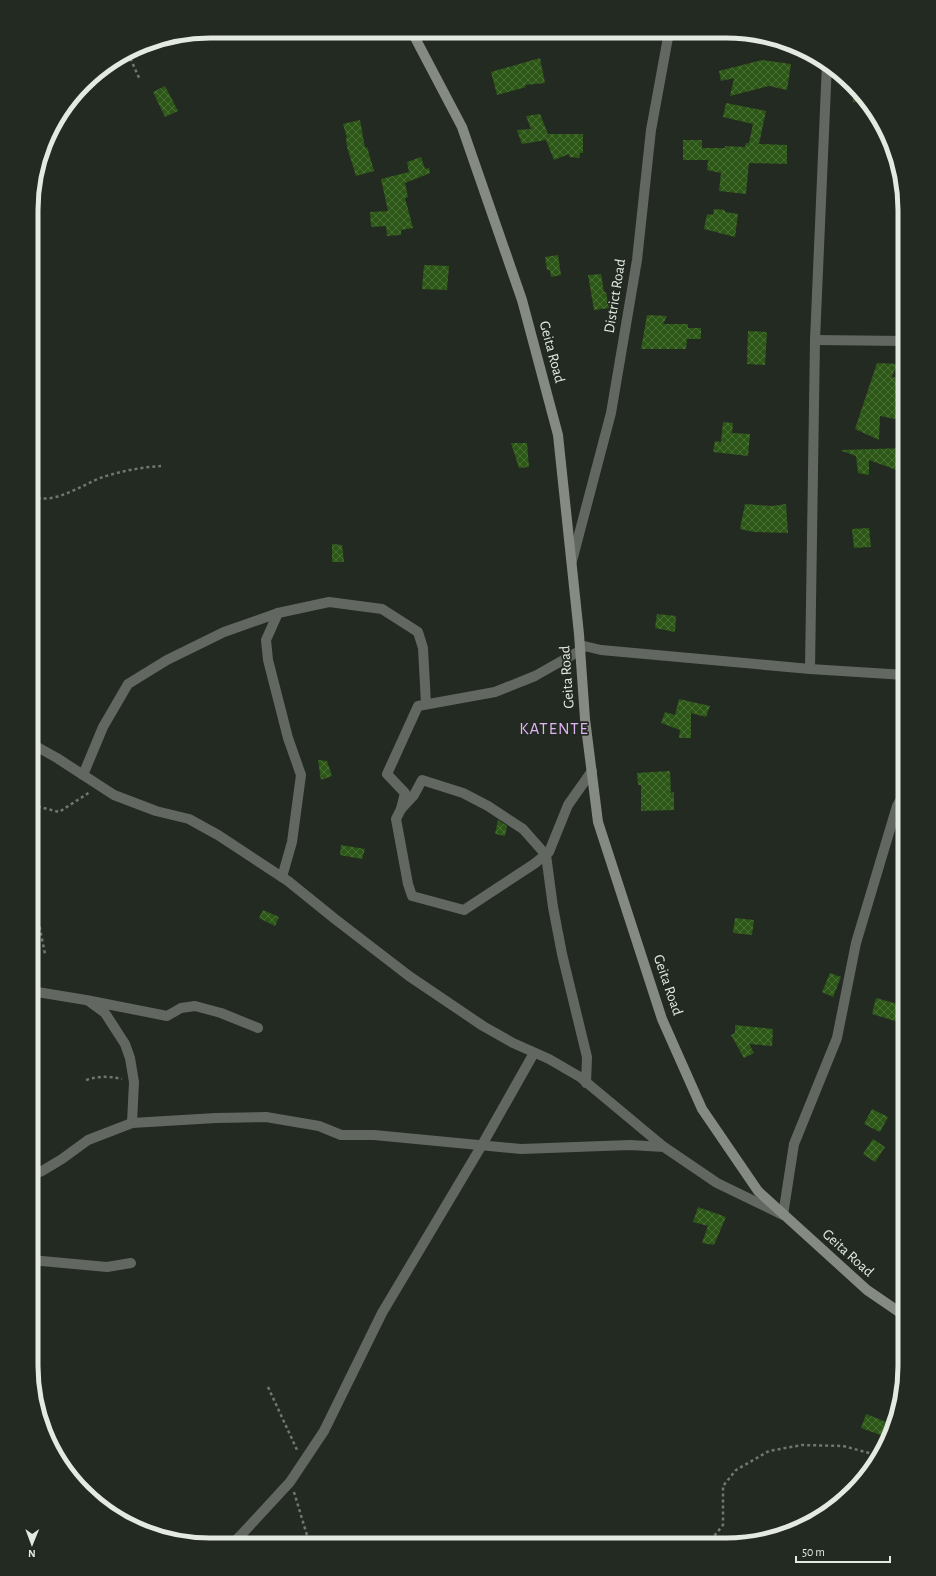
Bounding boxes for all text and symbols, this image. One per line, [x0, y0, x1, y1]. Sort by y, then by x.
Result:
street label: District Road [602, 258, 628, 334]
street label: Geita Road [537, 319, 567, 385]
street label: Geita Road [557, 645, 577, 709]
district label: KATENTE [519, 720, 589, 737]
street label: Geita Road [651, 953, 685, 1018]
street label: Geita Road [819, 1226, 877, 1280]
north arrow [12, 1524, 52, 1564]
scale bar [796, 1538, 890, 1564]
text: 50 m [802, 1546, 825, 1558]
text: N [28, 1548, 36, 1559]

